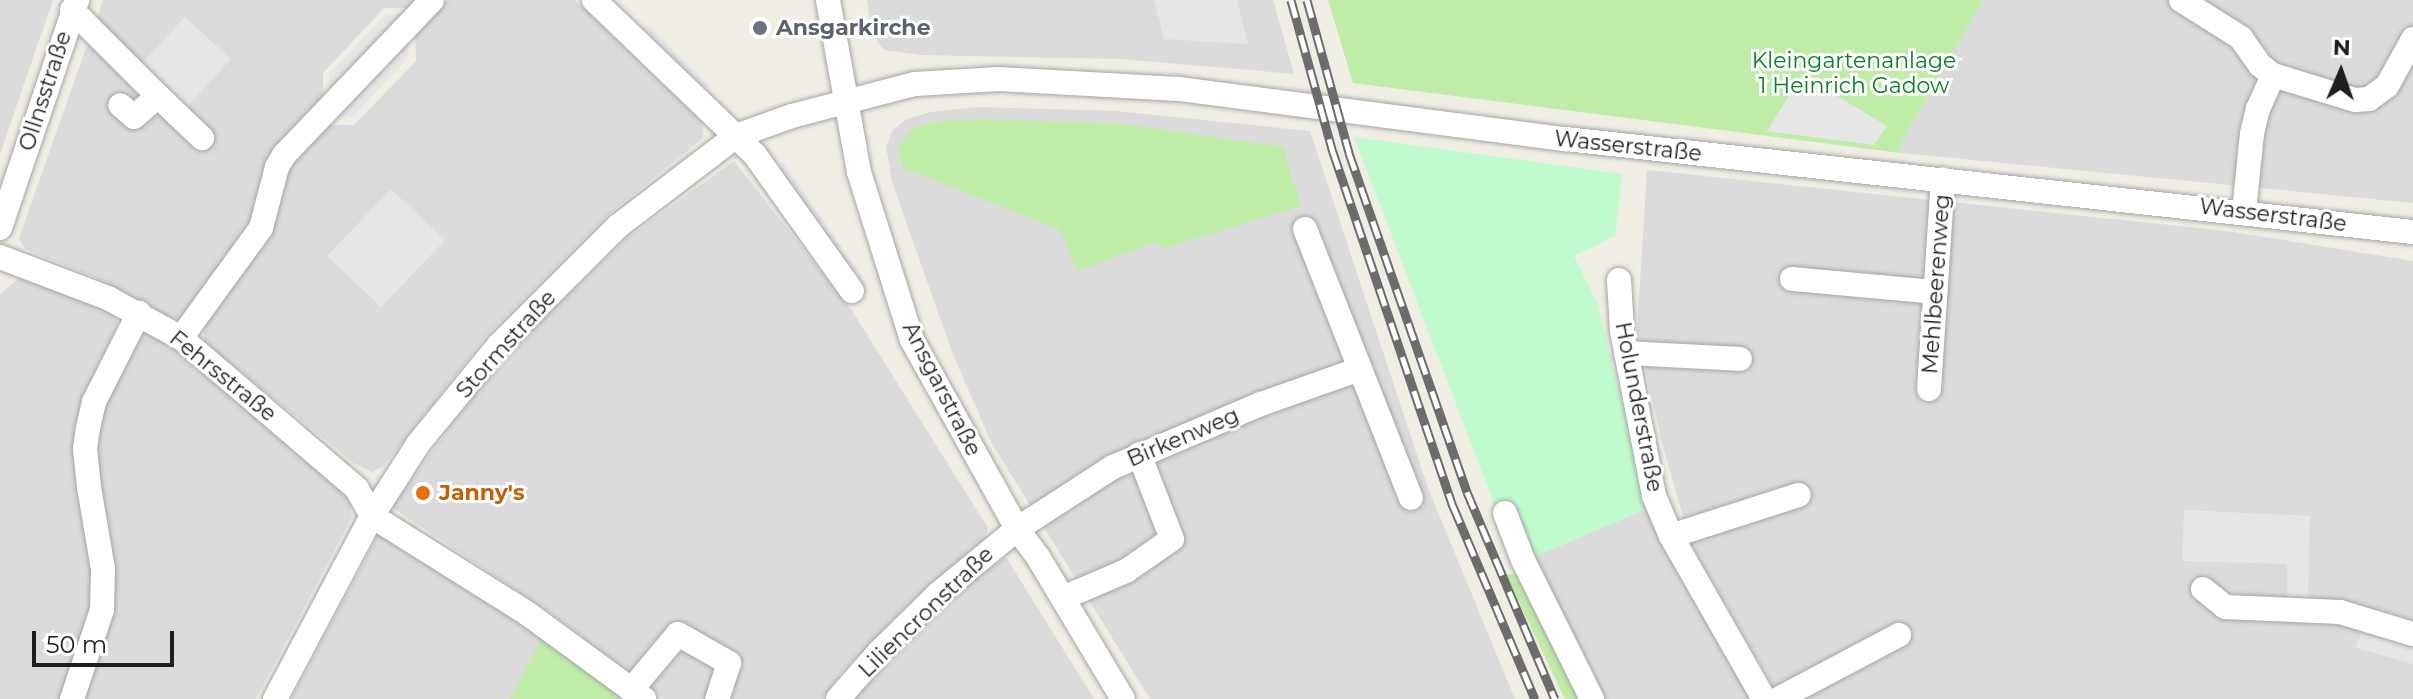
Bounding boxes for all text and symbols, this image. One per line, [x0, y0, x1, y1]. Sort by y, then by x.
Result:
place label: Ansgarkirche [776, 15, 931, 41]
marker: Ansgarkirche [751, 19, 769, 37]
street label: Ollnsstraße [13, 28, 77, 154]
north arrow [2301, 32, 2381, 112]
text: N [2332, 34, 2351, 61]
park label: Kleingartenanlage 1 Heinrich Gadow [1752, 47, 1956, 98]
street label: Wasserstraße [1553, 125, 1703, 167]
street label: Mehlbeerenweg [1917, 193, 1955, 375]
street label: Wasserstraße [2198, 193, 2348, 237]
street label: Stormstraße [451, 284, 561, 404]
street label: Ansgarstraße [897, 318, 987, 460]
street label: Holunderstraße [1610, 320, 1668, 494]
street label: Fehrsstraße [164, 325, 282, 427]
street label: Birkenweg [1123, 402, 1243, 472]
place label: Janny's [439, 480, 525, 506]
marker: Janny's [414, 484, 432, 502]
street label: Liliencronstraße [853, 541, 999, 683]
scale bar [36, 615, 178, 665]
text: 50 m [46, 630, 107, 659]

